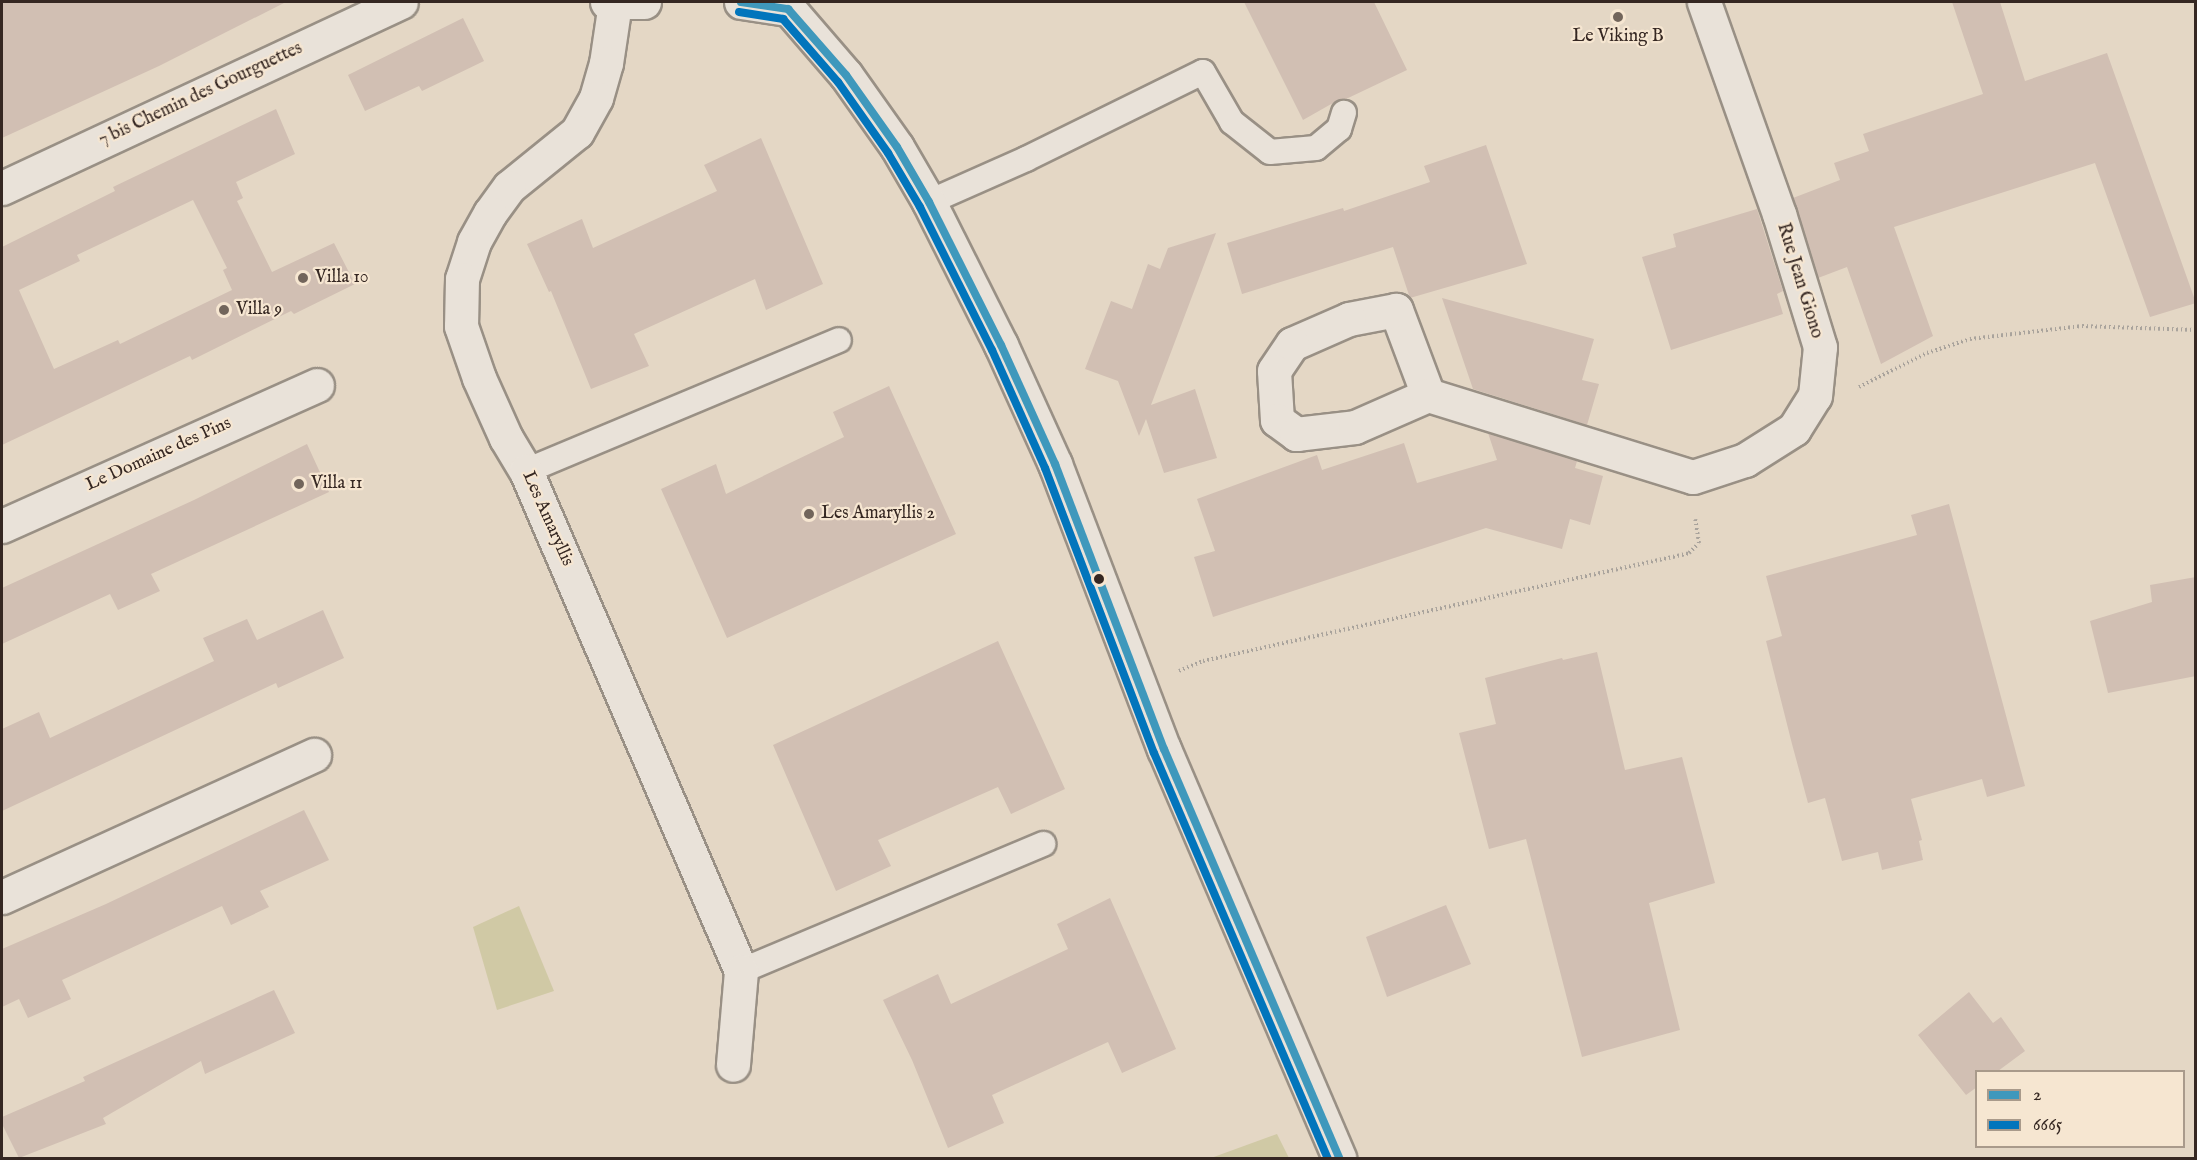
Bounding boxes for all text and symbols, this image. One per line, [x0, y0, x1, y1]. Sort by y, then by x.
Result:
marker: Le Viking B [1611, 10, 1625, 24]
place label: Le Viking B [1572, 26, 1664, 48]
street label: 7 bis Chemin des Gourguettes [96, 38, 306, 152]
street label: Rue Jean Giono [1771, 221, 1827, 341]
place label: Villa 10 [315, 267, 369, 289]
marker: Villa 10 [296, 271, 310, 285]
place label: Villa 9 [236, 299, 282, 321]
marker: Villa 9 [217, 303, 231, 317]
street label: Le Domaine des Pins [83, 413, 235, 497]
street label: Les Amaryllis [516, 468, 578, 570]
place label: Villa 11 [311, 473, 363, 495]
marker: Villa 11 [292, 477, 306, 491]
place label: Les Amaryllis 2 [821, 503, 935, 525]
marker: Les Amaryllis 2 [802, 507, 816, 521]
unlabelled marker [1093, 573, 1105, 585]
legend [1975, 1070, 2185, 1148]
text: 2 [2033, 1084, 2041, 1107]
text: 6665 [2033, 1114, 2062, 1137]

